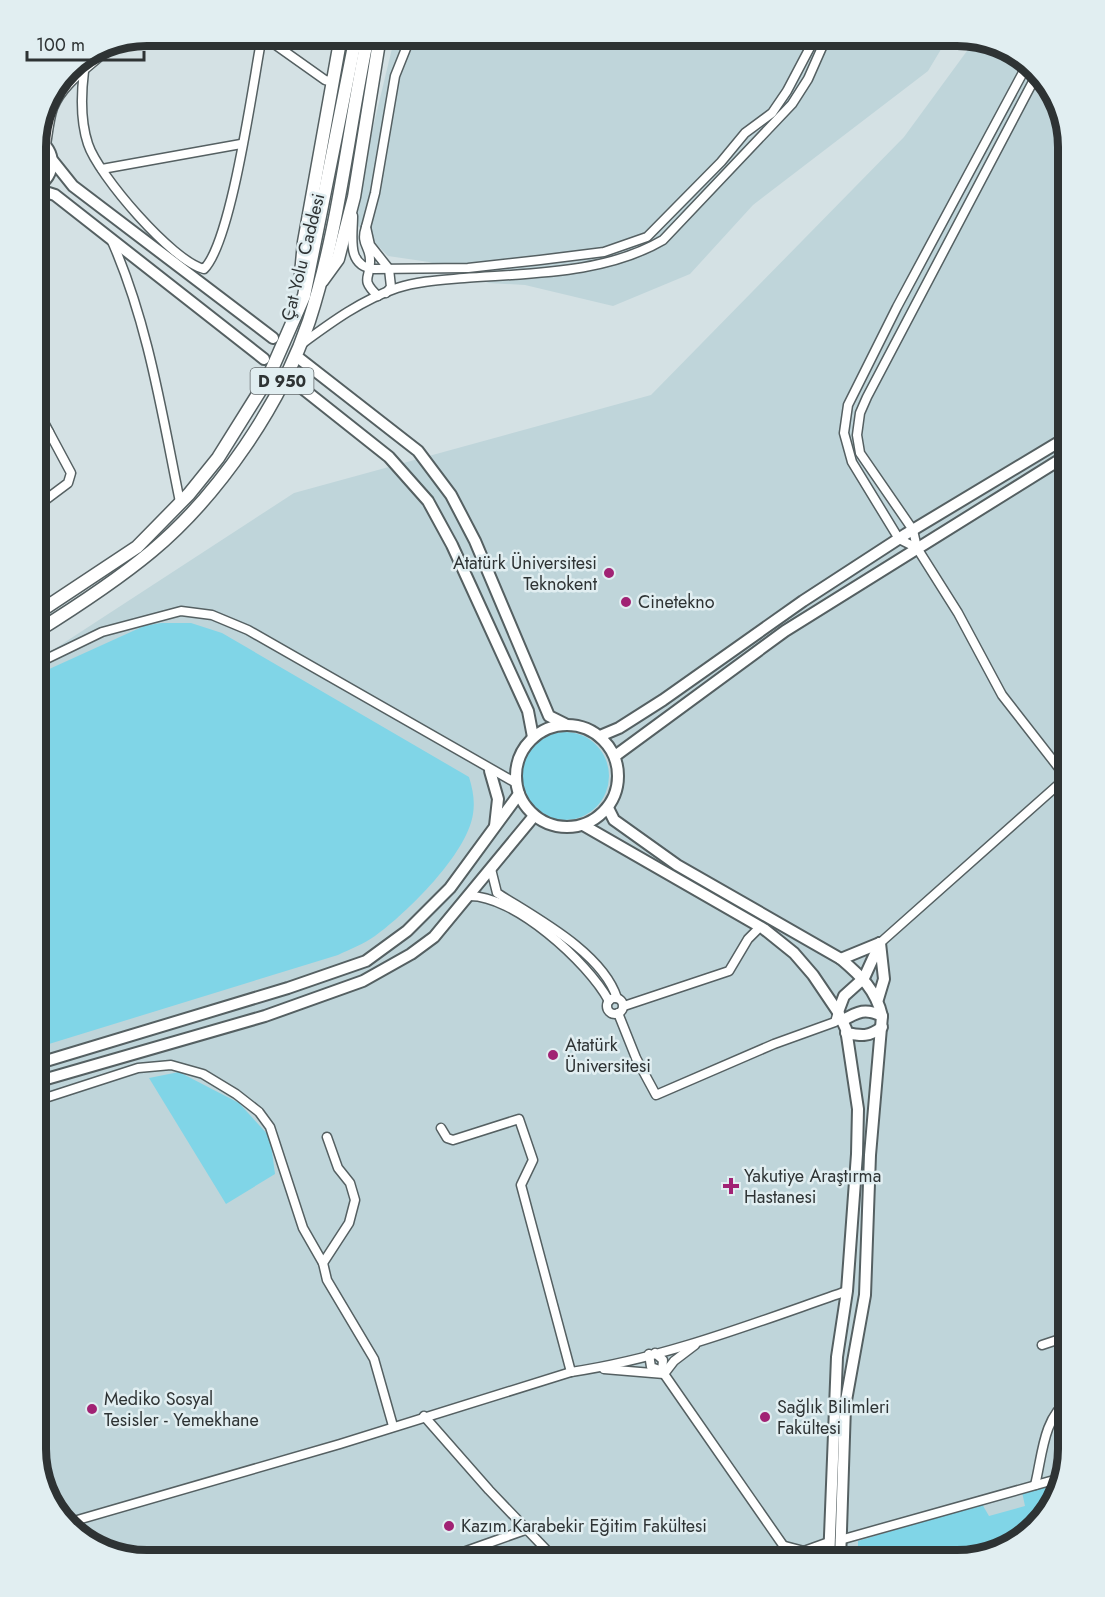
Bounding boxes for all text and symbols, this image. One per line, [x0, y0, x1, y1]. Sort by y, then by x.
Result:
scale bar [27, 24, 144, 62]
text: 100 m [36, 32, 85, 58]
street label: Çat Yolu Caddesi [275, 191, 331, 323]
road number: D 950 [250, 368, 314, 394]
place label: Atatürk Üniversitesi Teknokent [453, 550, 598, 597]
marker: Atatürk Üniversitesi Teknokent [602, 566, 616, 580]
place label: Cinetekno [638, 589, 715, 615]
marker: Cinetekno [619, 595, 633, 609]
place label: Atatürk Üniversitesi [565, 1032, 651, 1079]
marker: Atatürk Üniversitesi [546, 1048, 560, 1062]
place label: Yakutiye Araştırma Hastanesi [744, 1163, 881, 1210]
marker: Yakutiye Araştırma Hastanesi [722, 1177, 740, 1195]
place label: Mediko Sosyal Tesisler - Yemekhane [104, 1386, 259, 1433]
place label: Sağlık Bilimleri Fakültesi [777, 1394, 890, 1441]
marker: Mediko Sosyal Tesisler - Yemekhane [85, 1402, 99, 1416]
marker: Sağlık Bilimleri Fakültesi [758, 1410, 772, 1424]
place label: Kazım Karabekir Eğitim Fakültesi [461, 1513, 707, 1539]
marker: Kazım Karabekir Eğitim Fakültesi [442, 1519, 456, 1533]

